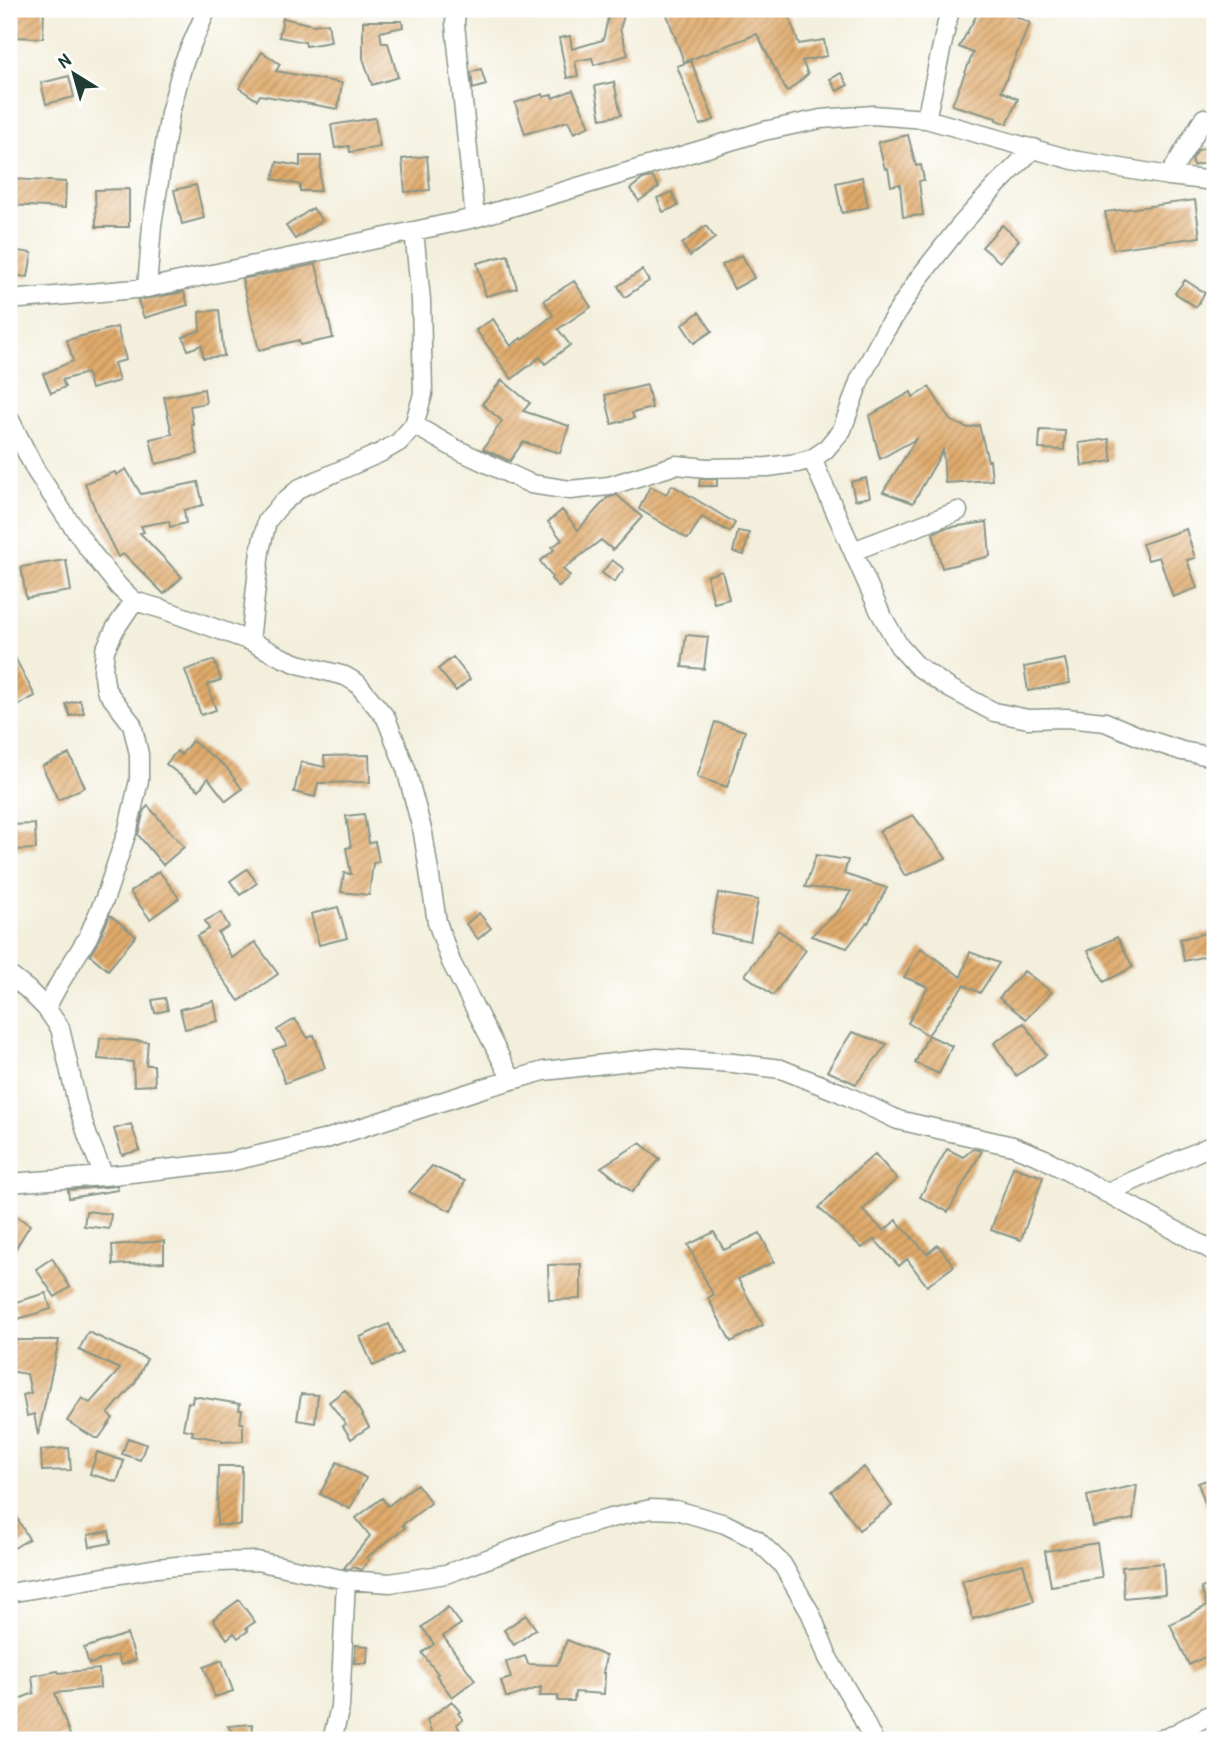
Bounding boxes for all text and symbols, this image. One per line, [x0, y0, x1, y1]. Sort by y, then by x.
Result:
north arrow [38, 38, 108, 108]
text: N [52, 47, 76, 74]

